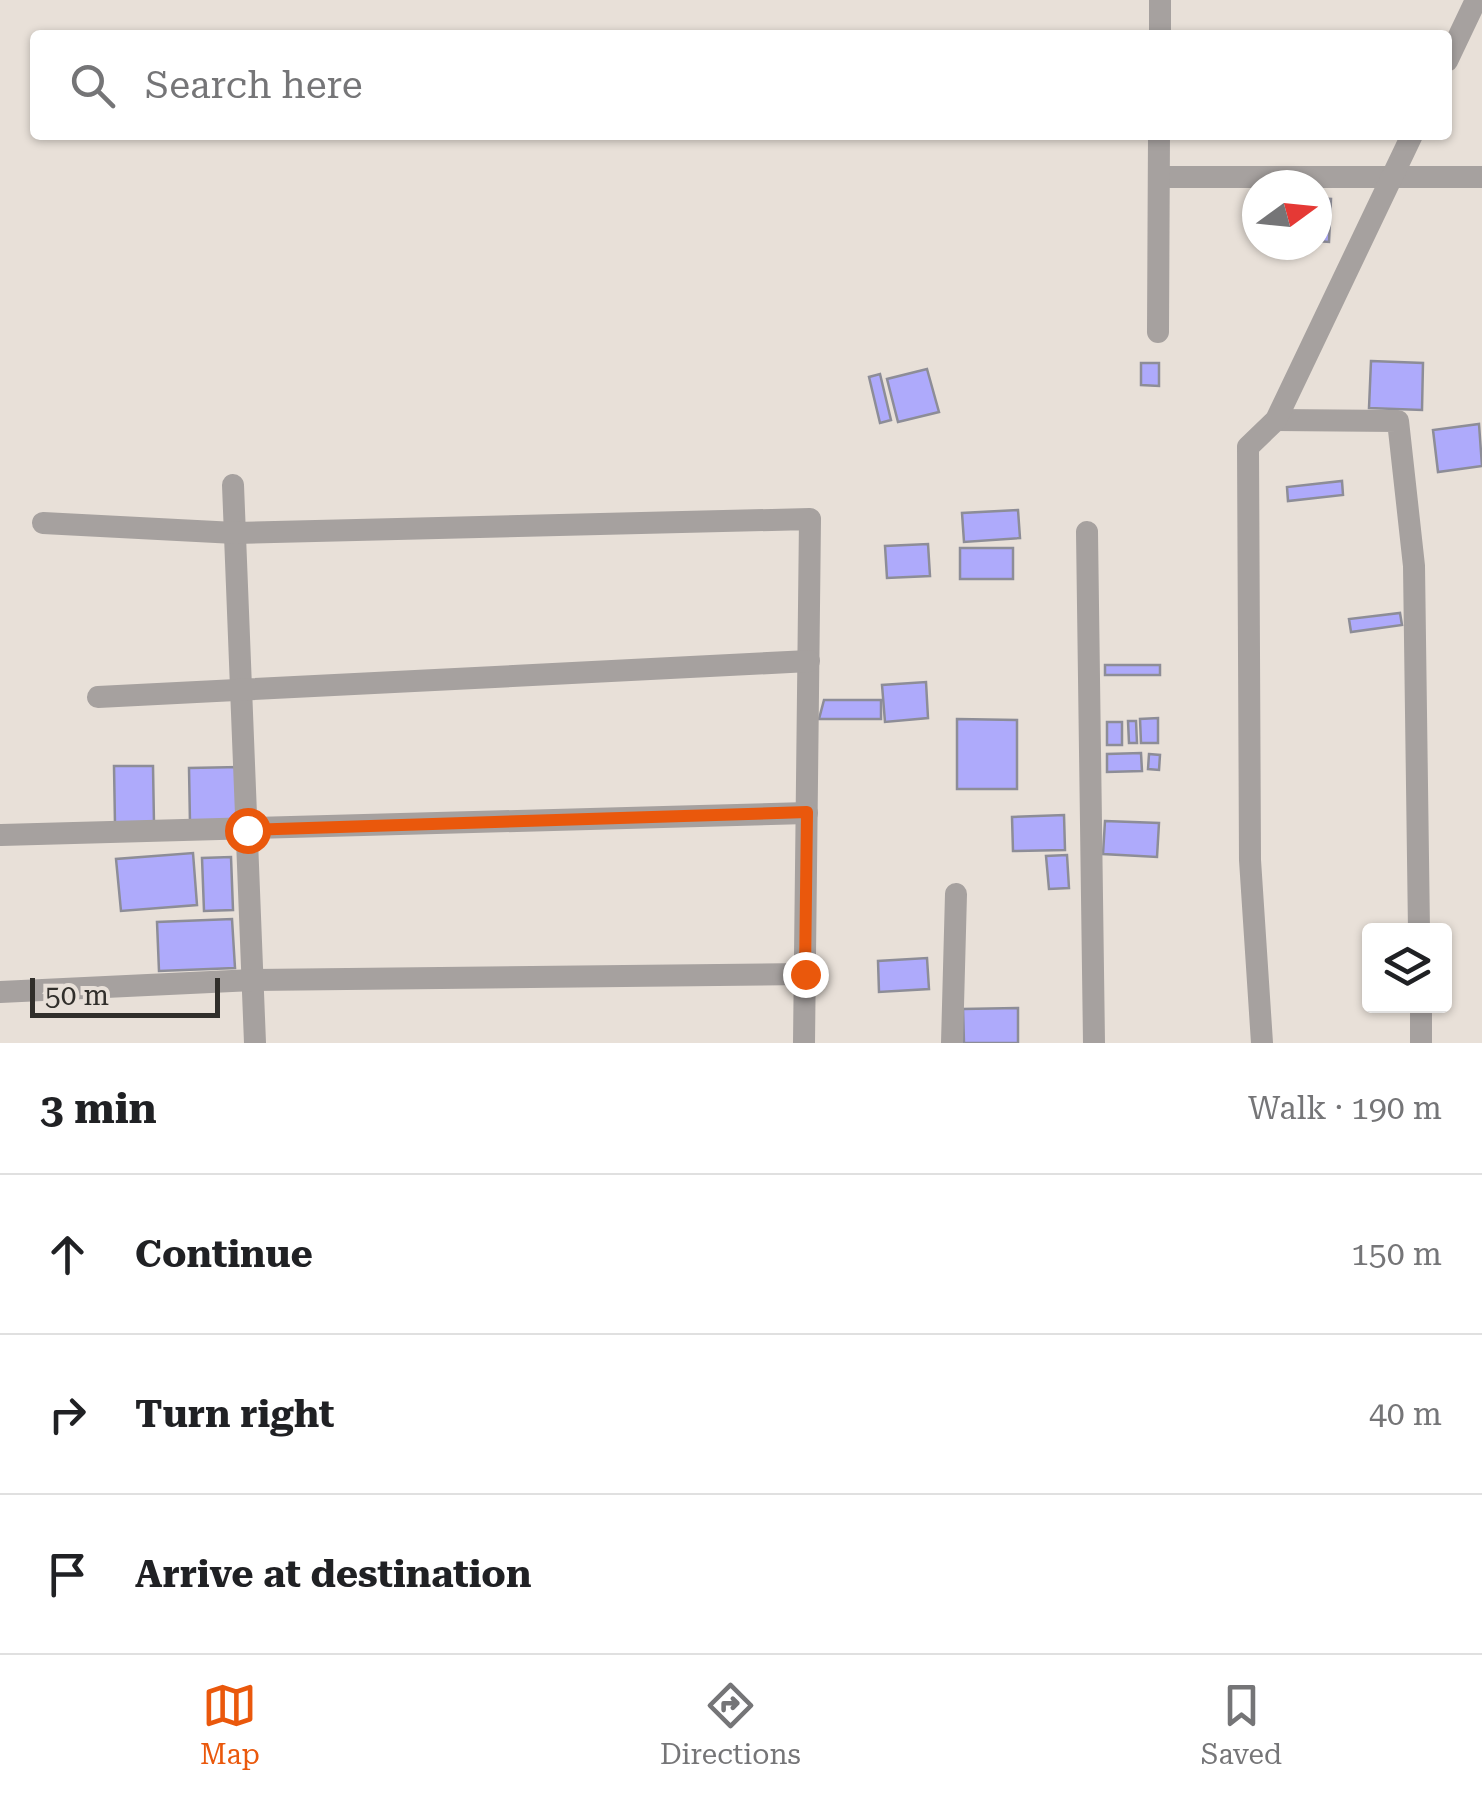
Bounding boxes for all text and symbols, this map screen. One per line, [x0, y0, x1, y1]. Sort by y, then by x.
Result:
search box [30, 30, 1452, 140]
icon: search [65, 58, 120, 113]
text: Search here [145, 63, 363, 107]
north arrow [1242, 170, 1332, 260]
route start [225, 808, 271, 854]
map controls [1362, 923, 1452, 1013]
button: layers [1362, 923, 1452, 1013]
route end [783, 952, 829, 998]
scale bar [30, 973, 220, 1018]
text: 50 m [45, 979, 109, 1012]
text: 3 min [40, 1084, 157, 1133]
text: Walk · 190 m [1248, 1089, 1442, 1127]
icon: ahead [40, 1227, 95, 1282]
text: Continue [135, 1232, 313, 1276]
text: 150 m [1351, 1235, 1442, 1273]
icon: right [40, 1387, 95, 1442]
text: Turn right [135, 1392, 334, 1436]
text: 40 m [1369, 1395, 1442, 1433]
icon: arrive [40, 1547, 95, 1602]
text: Arrive at destination [135, 1552, 531, 1596]
tab: Map [200, 1678, 260, 1771]
tab: Directions [660, 1678, 801, 1771]
tab: Saved [1201, 1678, 1282, 1771]

